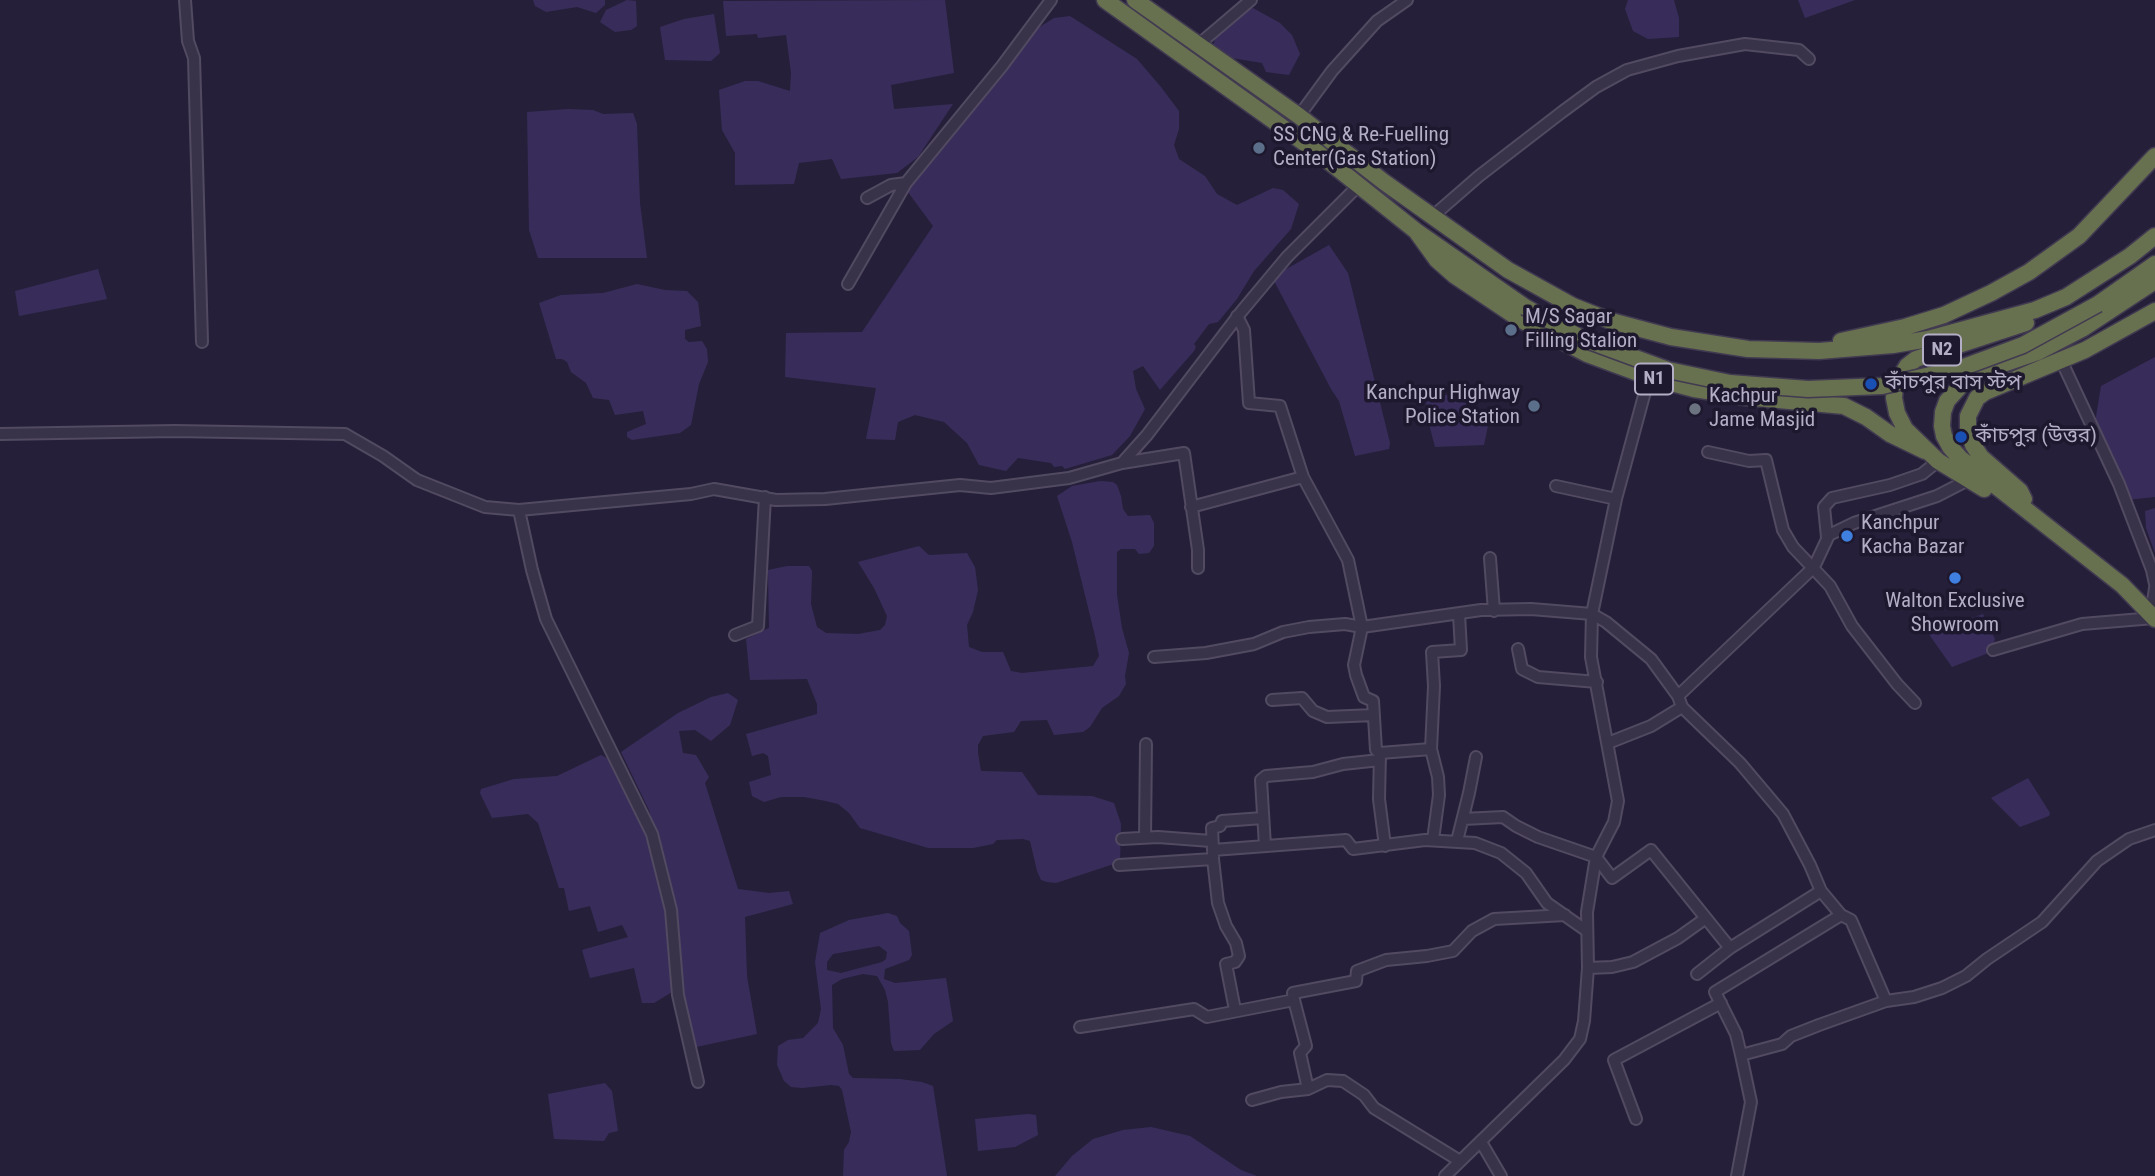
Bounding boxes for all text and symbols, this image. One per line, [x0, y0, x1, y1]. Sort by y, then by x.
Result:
place label: SS CNG & Re-Fuelling Center(Gas Station) [1273, 123, 1449, 173]
marker: SS CNG & Re-Fuelling Center(Gas Station) [1251, 140, 1267, 156]
place label: M/S Sagar Filling Stalion [1525, 305, 1637, 355]
marker: M/S Sagar Filling Stalion [1503, 322, 1519, 338]
road number: N2 [1923, 334, 1961, 366]
road number: N1 [1635, 364, 1673, 394]
place label: কাঁচপুর বাস স্টপ [1885, 371, 2021, 397]
marker: কাঁচপুর বাস স্টপ [1863, 376, 1879, 392]
place label: Kanchpur Highway Police Station [1366, 381, 1520, 431]
place label: Kachpur Jame Masjid [1709, 384, 1815, 434]
marker: Kanchpur Highway Police Station [1526, 398, 1542, 414]
marker: Kachpur Jame Masjid [1687, 401, 1703, 417]
place label: কাঁচপুর (উত্তর) [1975, 424, 2097, 450]
marker: কাঁচপুর (উত্তর) [1953, 429, 1969, 445]
place label: Kanchpur Kacha Bazar [1861, 511, 1964, 561]
marker: Kanchpur Kacha Bazar [1839, 528, 1855, 544]
marker: Walton Exclusive Showroom [1947, 570, 1963, 586]
place label: Walton Exclusive Showroom [1885, 589, 2025, 639]

